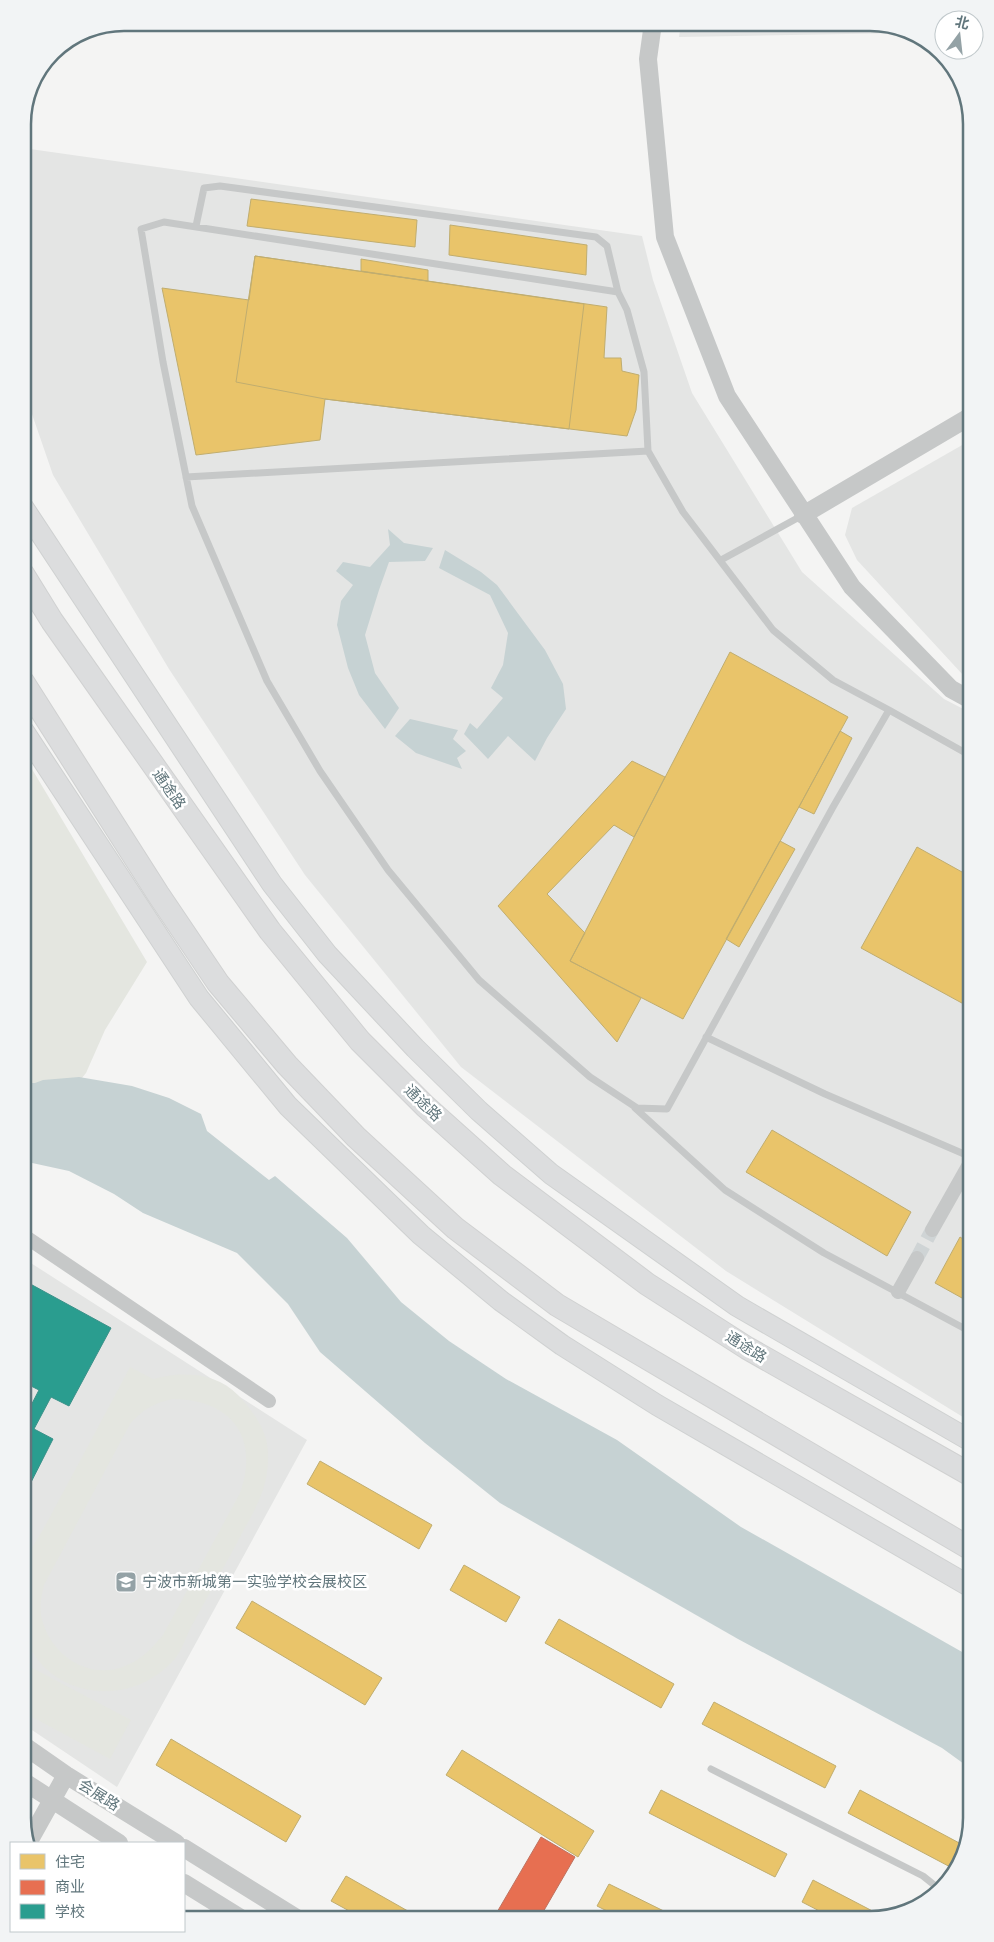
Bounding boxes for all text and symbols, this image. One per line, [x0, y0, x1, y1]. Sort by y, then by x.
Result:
north arrow [934, 10, 984, 60]
text: 北 [954, 13, 971, 32]
street label: 通途路 [149, 765, 189, 813]
street label: 通途路 [401, 1081, 445, 1125]
street label: 通途路 [722, 1327, 770, 1367]
school or university icon: 宁波市新城第一实验学校会展校区 [114, 1570, 138, 1594]
place label: 宁波市新城第一实验学校会展校区 [142, 1573, 367, 1591]
street label: 会展路 [75, 1775, 123, 1815]
legend [10, 1842, 185, 1932]
text: 住宅 [55, 1853, 85, 1871]
text: 商业 [55, 1878, 85, 1896]
text: 学校 [55, 1903, 85, 1921]

